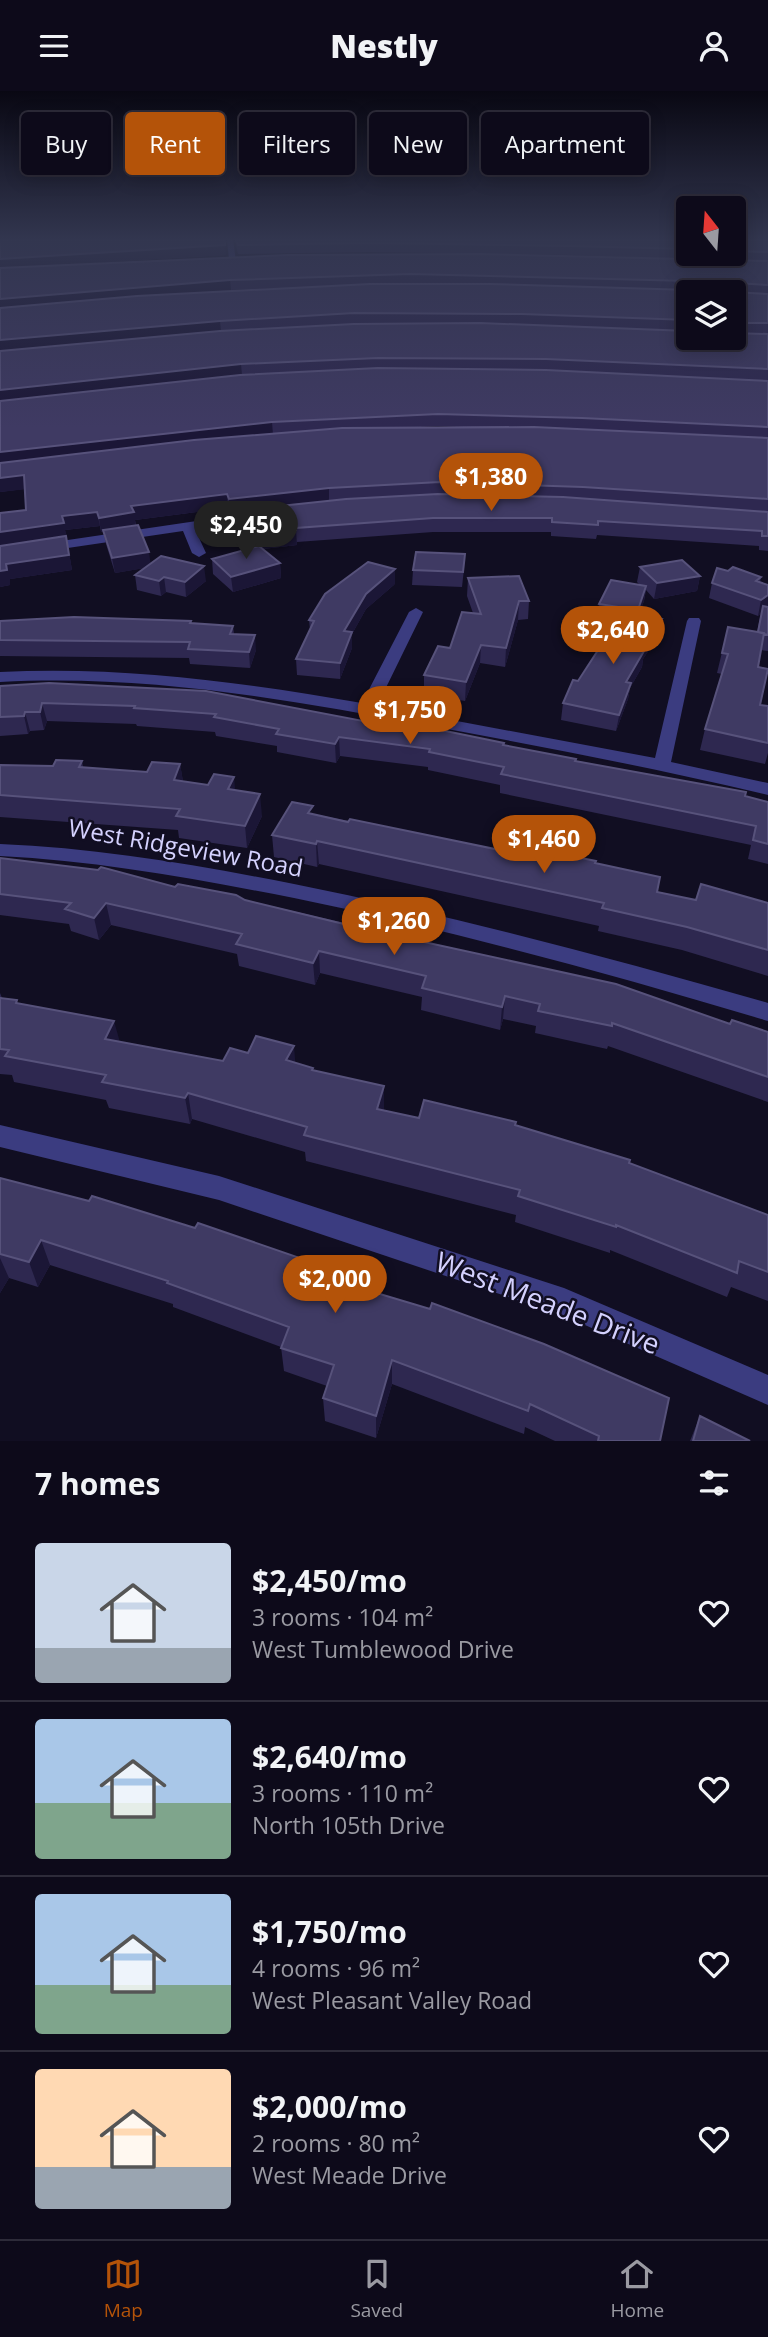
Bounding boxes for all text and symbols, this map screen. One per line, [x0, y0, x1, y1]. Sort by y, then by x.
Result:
text: Nestly [330, 24, 438, 67]
icon: menu [35, 27, 73, 65]
icon: person [695, 27, 733, 65]
chip: Buy [21, 112, 111, 175]
chip: Rent [125, 112, 225, 175]
chip: Filters [239, 112, 355, 175]
chip: New [369, 112, 467, 175]
chip: Apartment [481, 112, 649, 175]
north arrow [676, 196, 746, 266]
map controls [676, 196, 746, 350]
button: layers [676, 280, 746, 350]
pin: $1,380 [434, 453, 548, 513]
text: $1,380 [455, 460, 527, 492]
pin: $2,450 [189, 501, 303, 561]
text: $2,450 [210, 508, 282, 540]
pin: $2,640 [556, 607, 670, 666]
text: $2,640 [577, 613, 649, 645]
pin: $1,750 [353, 687, 467, 746]
text: $1,750 [374, 693, 446, 725]
street label: West Ridgeview Road [66, 810, 306, 884]
pin: $1,460 [487, 815, 601, 875]
text: $1,460 [508, 822, 580, 854]
pin: $1,260 [337, 897, 451, 957]
text: $1,260 [358, 904, 430, 936]
street label: West Meade Drive [430, 1242, 666, 1362]
pin: $2,000 [278, 1255, 392, 1315]
text: $2,000 [299, 1262, 371, 1294]
text: 7 homes [35, 1463, 160, 1504]
icon: filters [695, 1464, 733, 1502]
text: $2,450/mo [252, 1560, 407, 1601]
icon: home [91, 1571, 175, 1655]
icon: heart [695, 1594, 733, 1632]
text: 3 rooms · 104 m² [252, 1601, 433, 1633]
text: West Tumblewood Drive [252, 1633, 514, 1665]
text: $2,640/mo [252, 1736, 407, 1777]
icon: home [91, 1747, 175, 1831]
icon: heart [695, 1770, 733, 1808]
text: 3 rooms · 110 m² [252, 1777, 433, 1809]
text: North 105th Drive [252, 1809, 445, 1841]
text: $1,750/mo [252, 1911, 407, 1952]
icon: home [91, 1922, 175, 2006]
icon: heart [695, 1945, 733, 1983]
text: 4 rooms · 96 m² [252, 1952, 420, 1984]
text: West Pleasant Valley Road [252, 1984, 532, 2016]
text: $2,000/mo [252, 2086, 407, 2127]
icon: home [91, 2097, 175, 2181]
icon: heart [695, 2120, 733, 2158]
text: 2 rooms · 80 m² [252, 2127, 420, 2159]
text: West Meade Drive [252, 2159, 447, 2191]
tab: Map [104, 2255, 143, 2323]
tab: Saved [350, 2255, 403, 2323]
tab: Home [611, 2255, 664, 2323]

